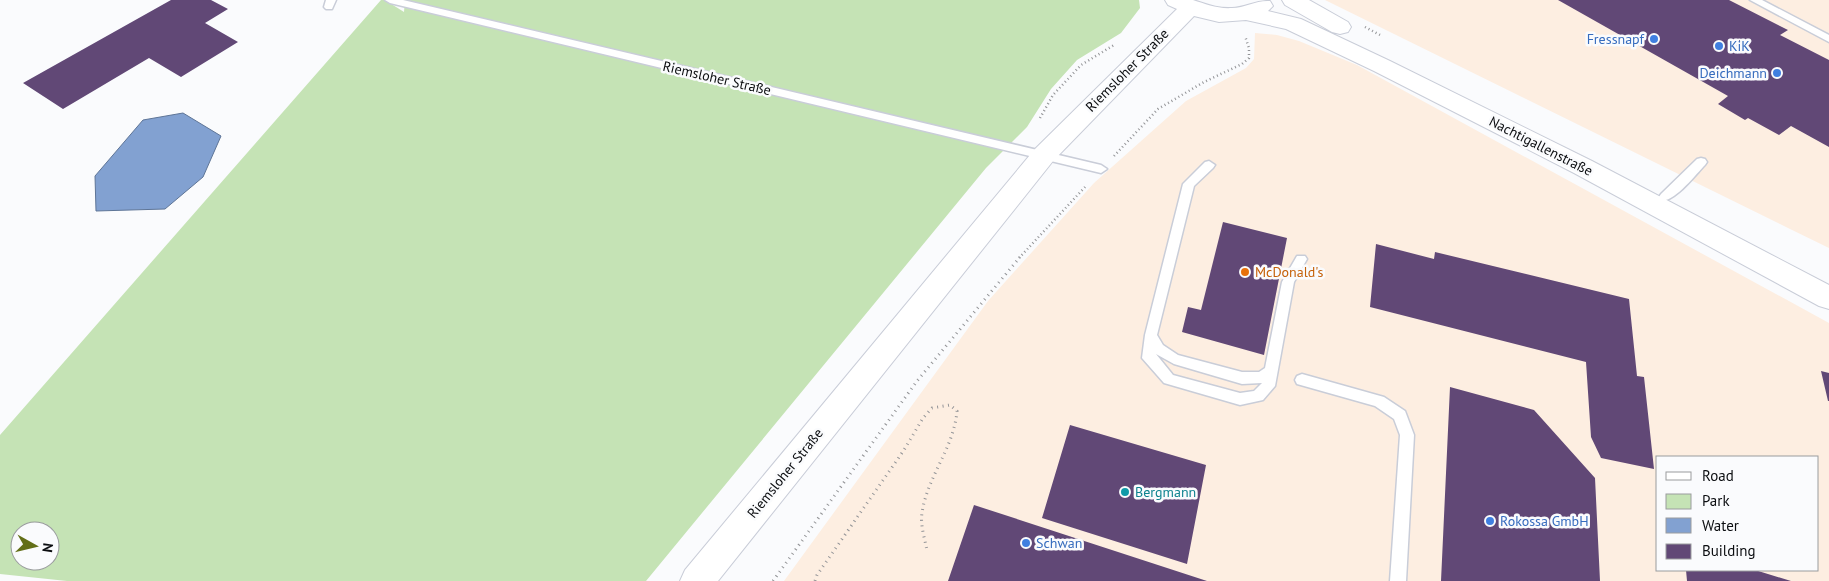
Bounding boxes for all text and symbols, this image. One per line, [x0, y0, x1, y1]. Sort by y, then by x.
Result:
street label: Riemsloher Straße [1082, 25, 1172, 115]
place label: Fressnapf [1587, 30, 1645, 48]
marker: Fressnapf [1648, 33, 1660, 45]
place label: KiK [1729, 37, 1750, 55]
marker: KiK [1713, 40, 1725, 52]
street label: Riemsloher Straße [661, 57, 773, 99]
place label: Deichmann [1699, 64, 1767, 82]
marker: Deichmann [1771, 67, 1783, 79]
street label: Nachtigallenstraße [1486, 112, 1596, 180]
place label: McDonald's [1255, 263, 1323, 281]
marker: McDonald's [1239, 266, 1251, 278]
street label: Riemsloher Straße [743, 424, 827, 522]
legend [1656, 456, 1819, 571]
text: Road [1702, 466, 1734, 485]
place label: Bergmann [1135, 483, 1196, 501]
marker: Bergmann [1119, 486, 1131, 498]
text: Park [1702, 491, 1730, 510]
place label: Rokossa GmbH [1500, 512, 1589, 530]
marker: Rokossa GmbH [1484, 515, 1496, 527]
text: Water [1702, 516, 1739, 535]
north arrow [10, 521, 60, 571]
place label: Schwan [1036, 534, 1082, 552]
marker: Schwan [1020, 537, 1032, 549]
text: Building [1702, 541, 1756, 560]
text: N [38, 542, 57, 554]

